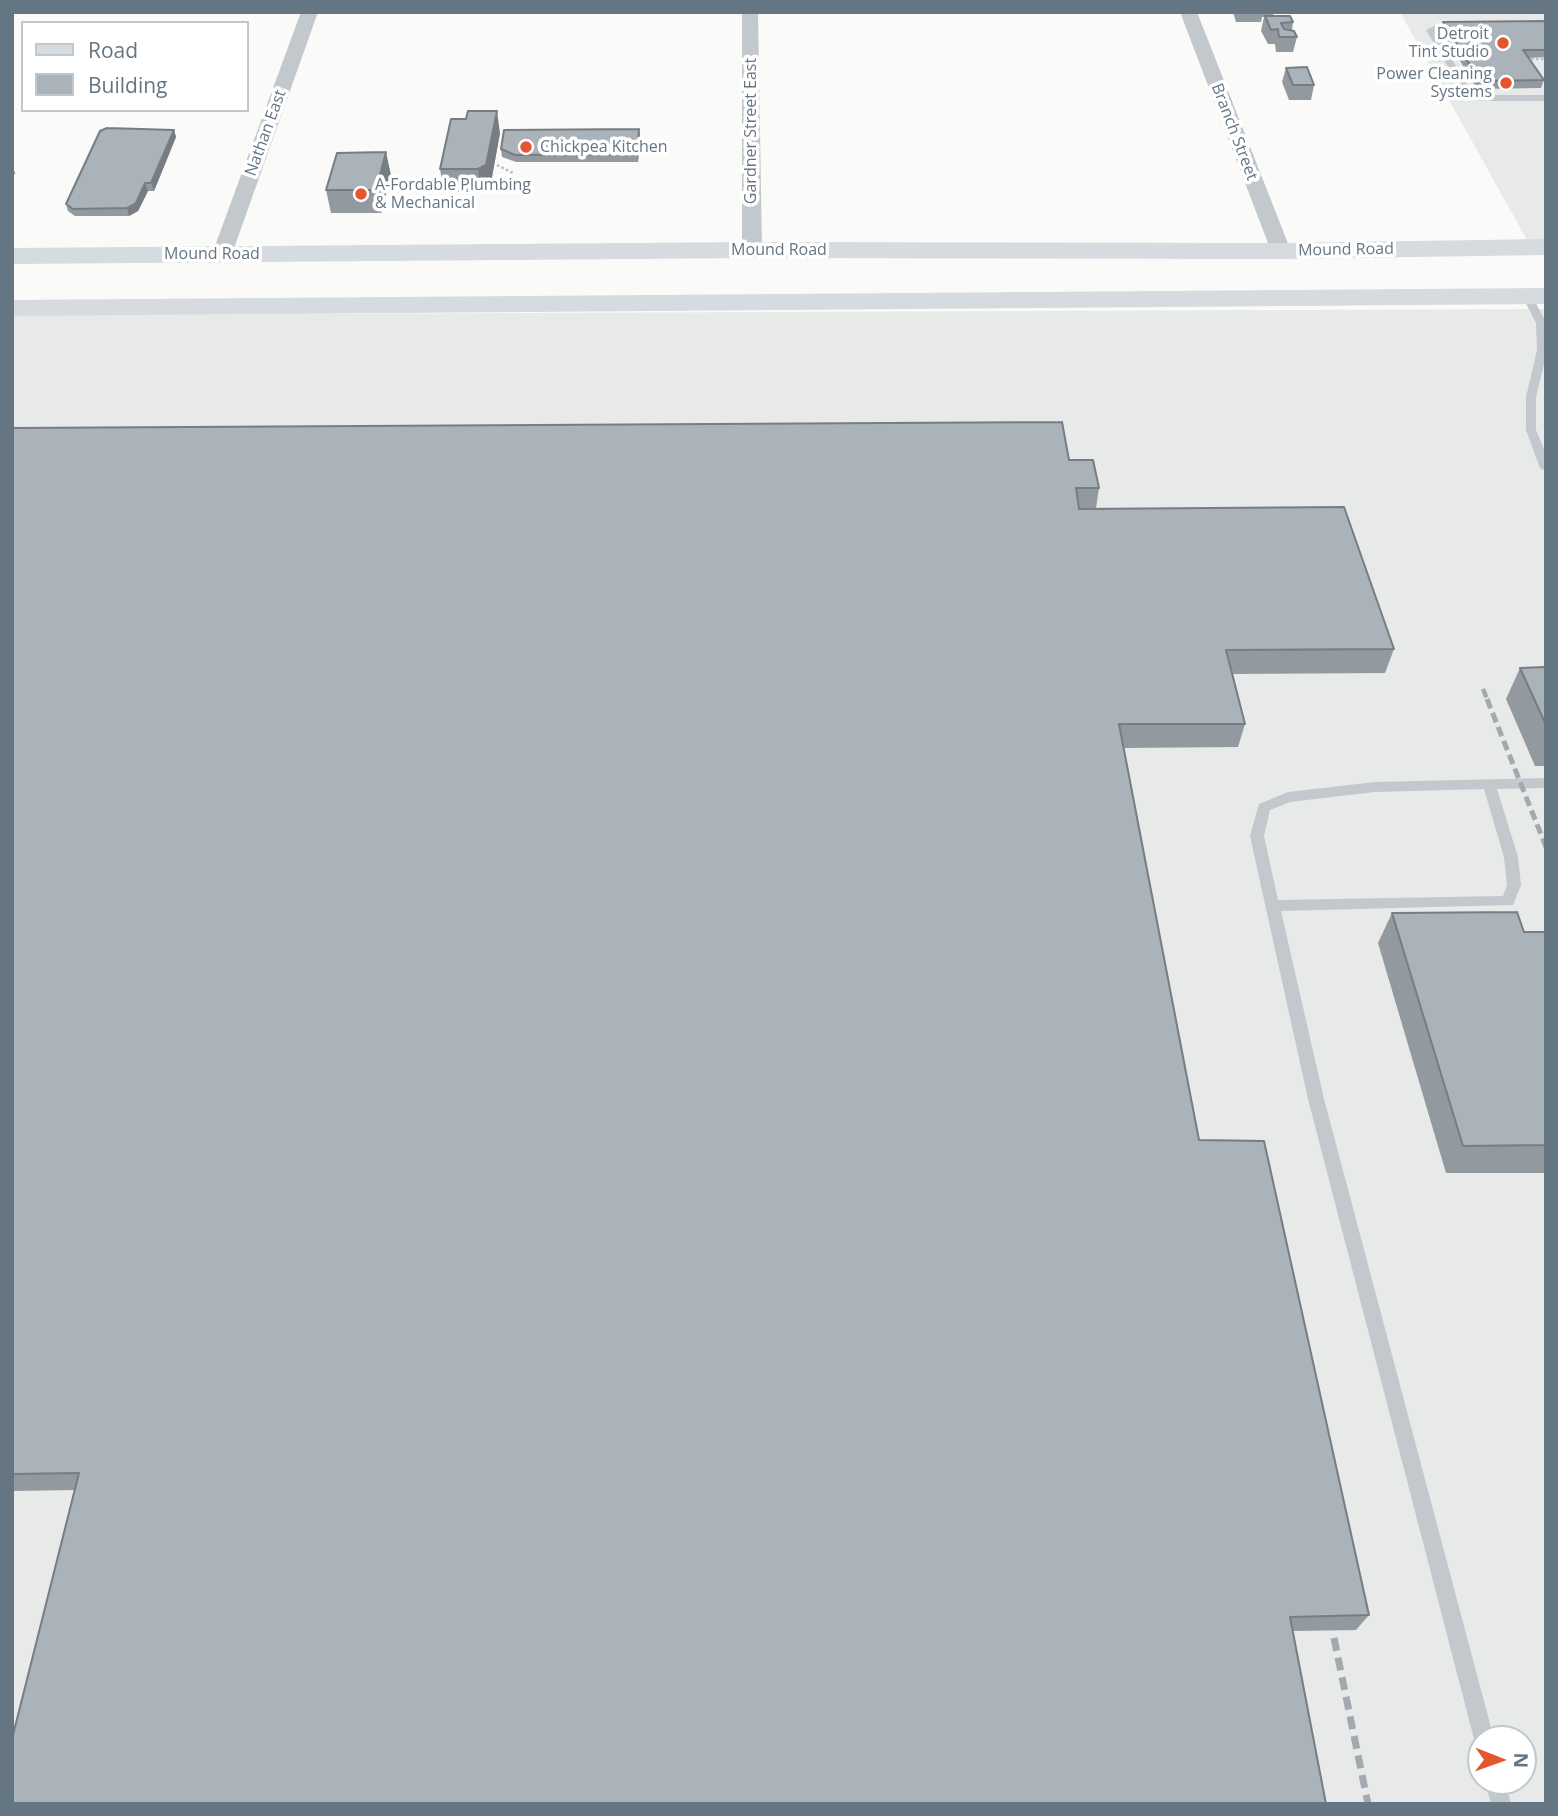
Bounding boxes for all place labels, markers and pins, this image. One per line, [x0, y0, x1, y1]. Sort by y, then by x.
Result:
place label: Detroit Tint Studio [1409, 24, 1489, 62]
marker: Detroit Tint Studio [1495, 35, 1511, 51]
place label: Power Cleaning Systems [1376, 64, 1492, 102]
marker: Power Cleaning Systems [1498, 75, 1514, 91]
place label: Chickpea Kitchen [540, 137, 668, 157]
marker: Chickpea Kitchen [518, 139, 534, 155]
place label: A-Fordable Plumbing & Mechanical [375, 175, 531, 213]
marker: A-Fordable Plumbing & Mechanical [353, 186, 369, 202]

